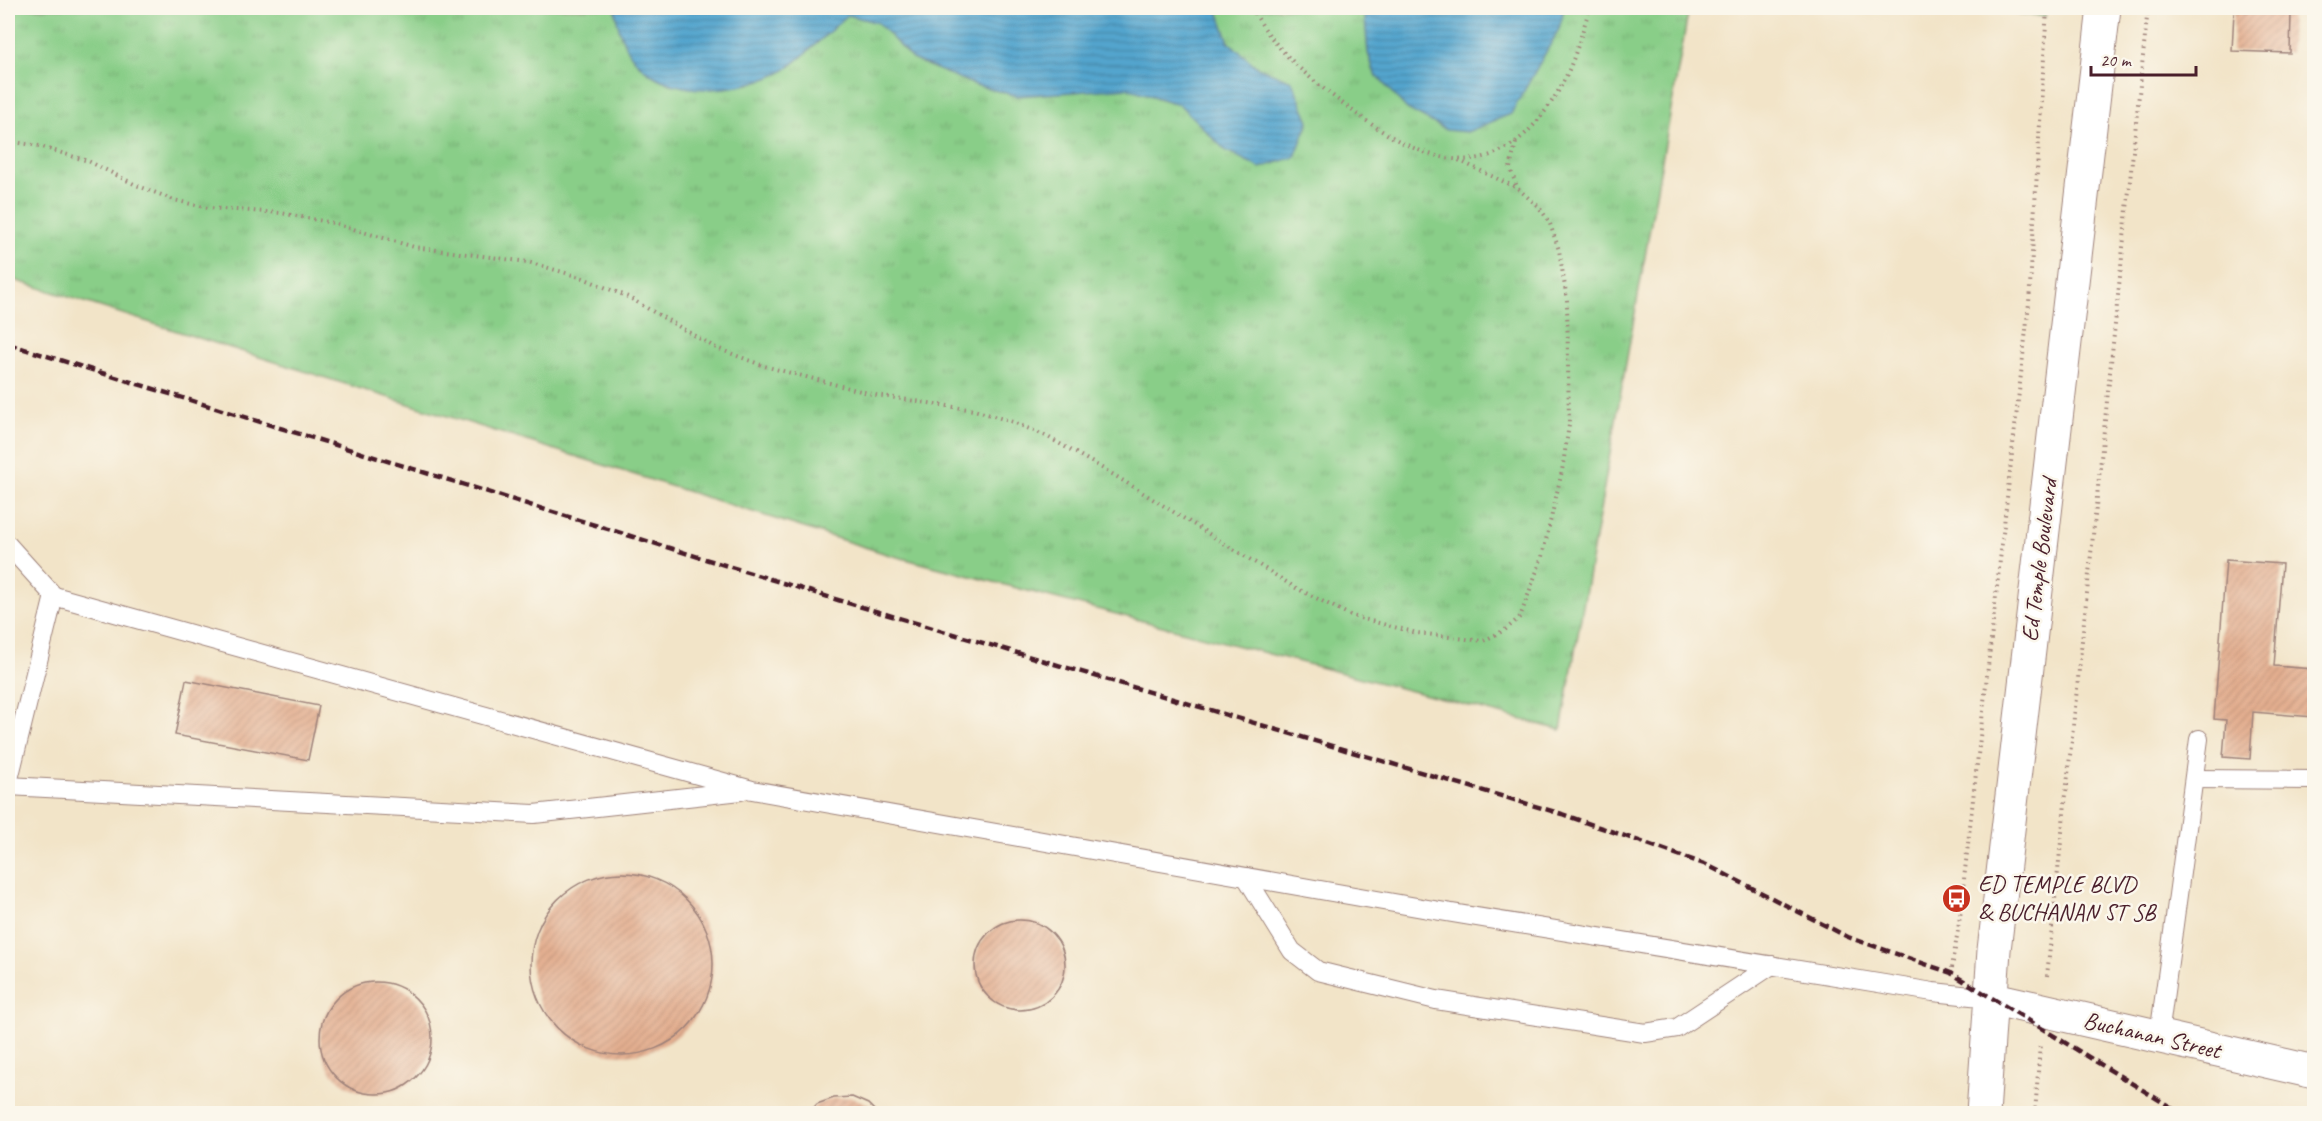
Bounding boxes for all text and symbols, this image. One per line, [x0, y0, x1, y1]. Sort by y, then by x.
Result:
scale bar [2091, 39, 2196, 77]
text: 20 m [2100, 49, 2133, 71]
street label: Ed Temple Boulevard [2014, 473, 2064, 643]
place label: ED TEMPLE BLVD & BUCHANAN ST SB [1978, 869, 2157, 927]
bus stop icon: ED TEMPLE BLVD & BUCHANAN ST SB [1941, 882, 1973, 914]
street label: Buchanan Street [2081, 1005, 2225, 1066]

